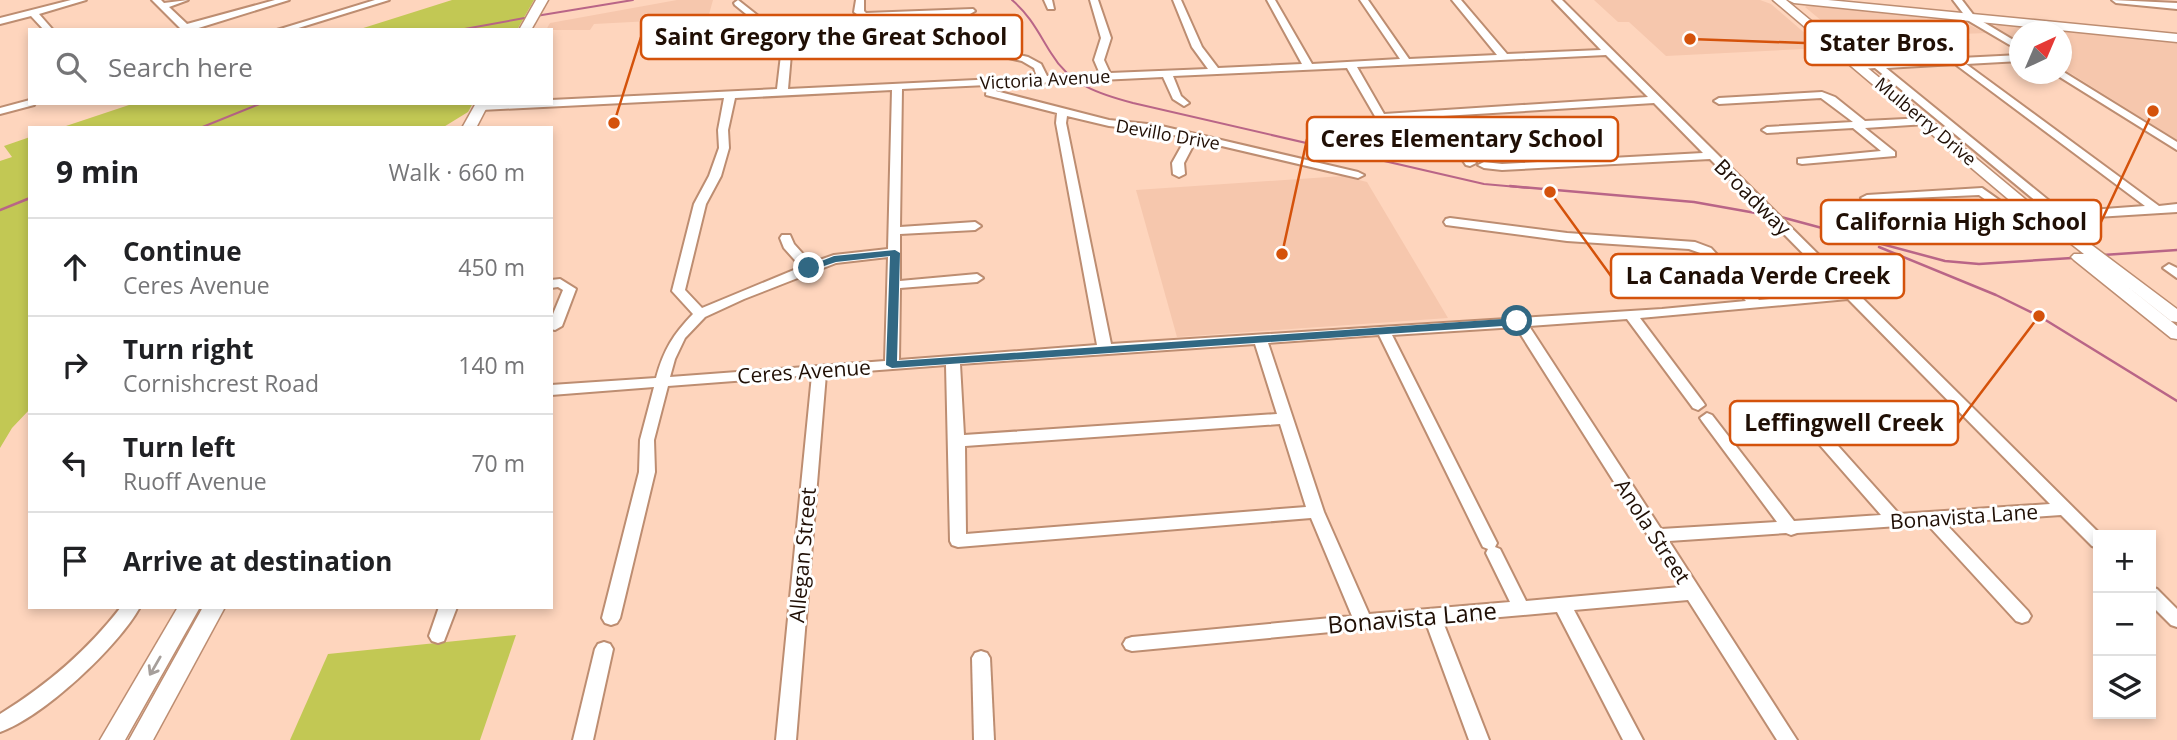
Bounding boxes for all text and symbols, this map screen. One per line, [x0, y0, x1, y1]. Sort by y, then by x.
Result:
callout: Saint Gregory the Great School [641, 15, 1022, 59]
text: Saint Gregory the Great School [655, 20, 1007, 52]
callout: Stater Bros. [1805, 21, 1968, 65]
north arrow [2009, 21, 2072, 84]
text: Stater Bros. [1820, 26, 1954, 58]
search box [28, 28, 553, 105]
icon: search [52, 48, 90, 86]
text: Search here [108, 49, 253, 85]
street label: Victoria Avenue [979, 64, 1111, 94]
street label: Mulberry Drive [1870, 72, 1982, 170]
street label: Devillo Drive [1114, 113, 1222, 155]
callout: Ceres Elementary School [1307, 117, 1618, 161]
text: Ceres Elementary School [1321, 122, 1603, 154]
text: 9 min [56, 151, 139, 192]
street label: Broadway [1709, 153, 1798, 242]
text: Walk · 660 m [388, 156, 525, 188]
callout: California High School [1821, 200, 2101, 244]
text: California High School [1835, 205, 2087, 237]
text: Continue [123, 233, 242, 269]
icon: ahead [56, 248, 94, 286]
text: 450 m [458, 251, 525, 283]
route end [793, 252, 824, 283]
callout: La Canada Verde Creek [1611, 254, 1904, 298]
text: La Canada Verde Creek [1626, 259, 1891, 291]
text: Ceres Avenue [123, 269, 270, 301]
route start [1501, 305, 1532, 336]
text: Turn right [123, 331, 254, 367]
icon: right [56, 346, 94, 384]
text: 140 m [458, 349, 525, 381]
street label: Ceres Avenue [736, 352, 872, 390]
text: Cornishcrest Road [123, 367, 319, 399]
callout: Leffingwell Creek [1730, 401, 1958, 445]
text: Leffingwell Creek [1744, 406, 1944, 438]
text: Turn left [123, 429, 235, 465]
icon: left [56, 444, 94, 482]
text: 70 m [471, 447, 525, 479]
text: Ruoff Avenue [123, 465, 267, 497]
street label: Anola Street [1609, 473, 1697, 589]
street label: Allegan Street [782, 486, 822, 624]
street label: Bonavista Lane [1889, 497, 2039, 535]
map controls [2093, 530, 2156, 719]
button: + [2093, 530, 2156, 593]
icon: arrive [56, 542, 94, 580]
text: Arrive at destination [123, 543, 392, 579]
street label: Bonavista Lane [1326, 593, 1498, 641]
button: − [2093, 593, 2156, 656]
one-way arrow [148, 656, 162, 676]
button: layers [2093, 656, 2156, 719]

